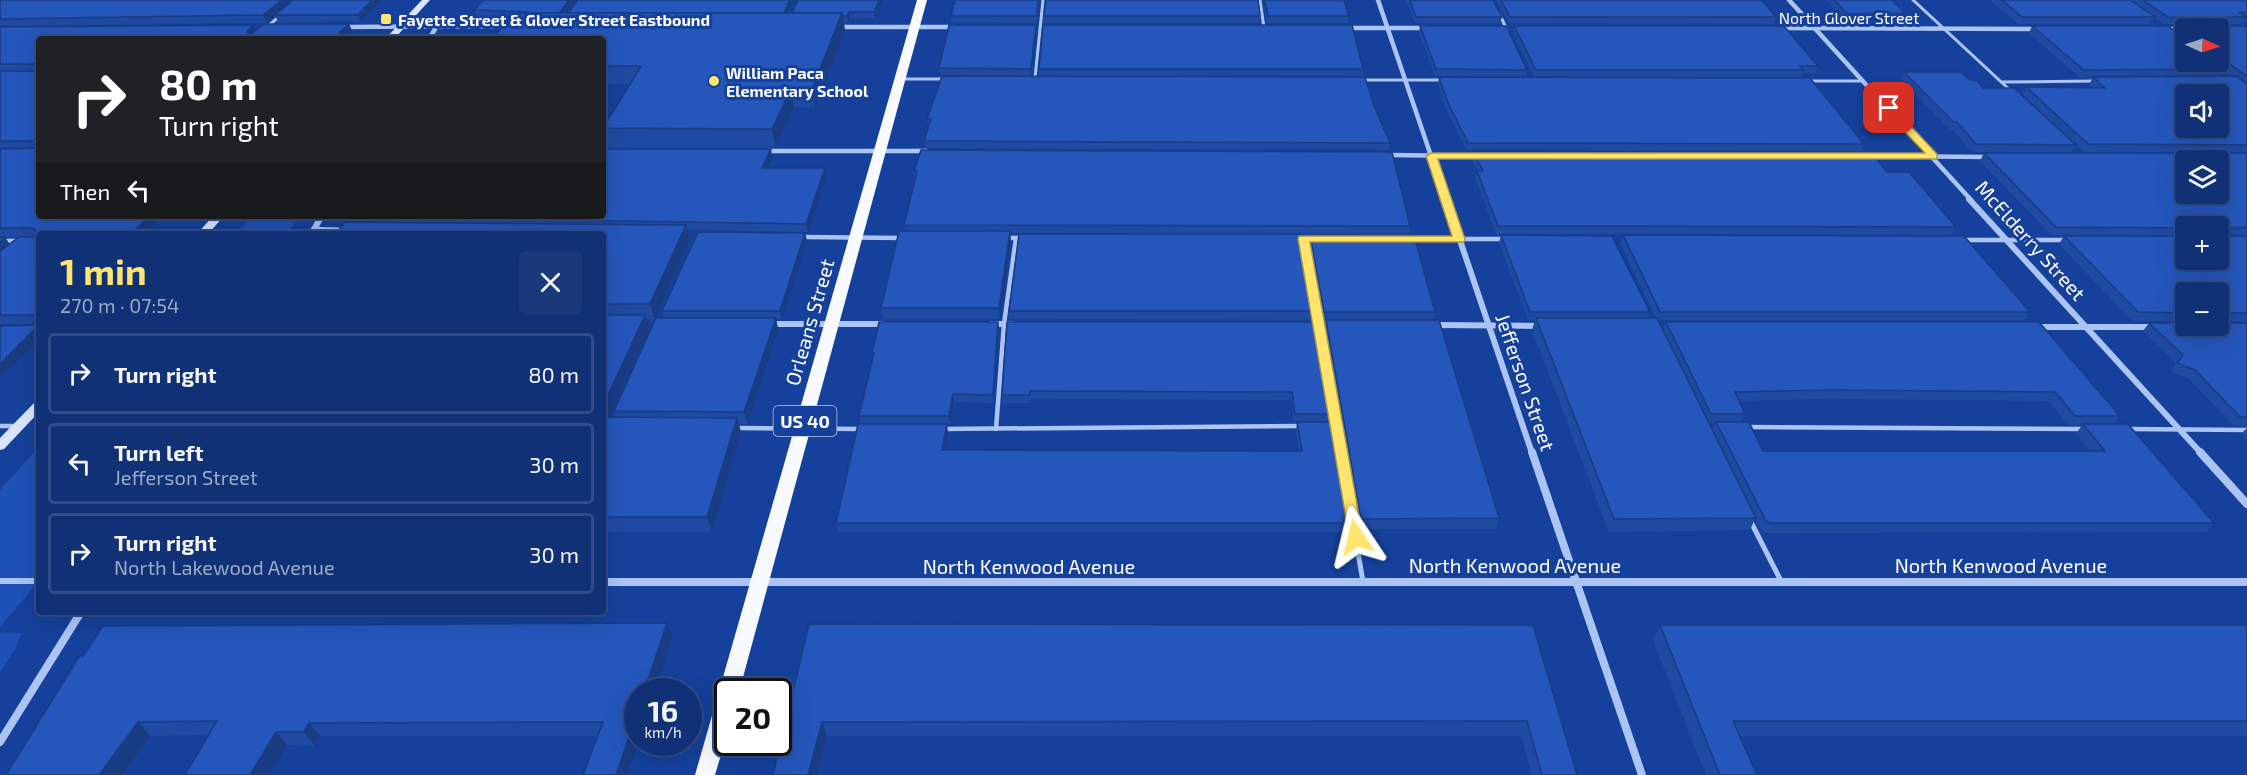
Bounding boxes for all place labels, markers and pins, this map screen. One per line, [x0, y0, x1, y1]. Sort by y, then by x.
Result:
place label: Fayette Street & Glover Street Eastbound [398, 10, 710, 30]
marker: Fayette Street & Glover Street Eastbound [379, 12, 393, 26]
place label: William Paca Elementary School [726, 63, 869, 101]
marker: William Paca Elementary School [707, 74, 721, 88]
pin [1863, 82, 1914, 133]

